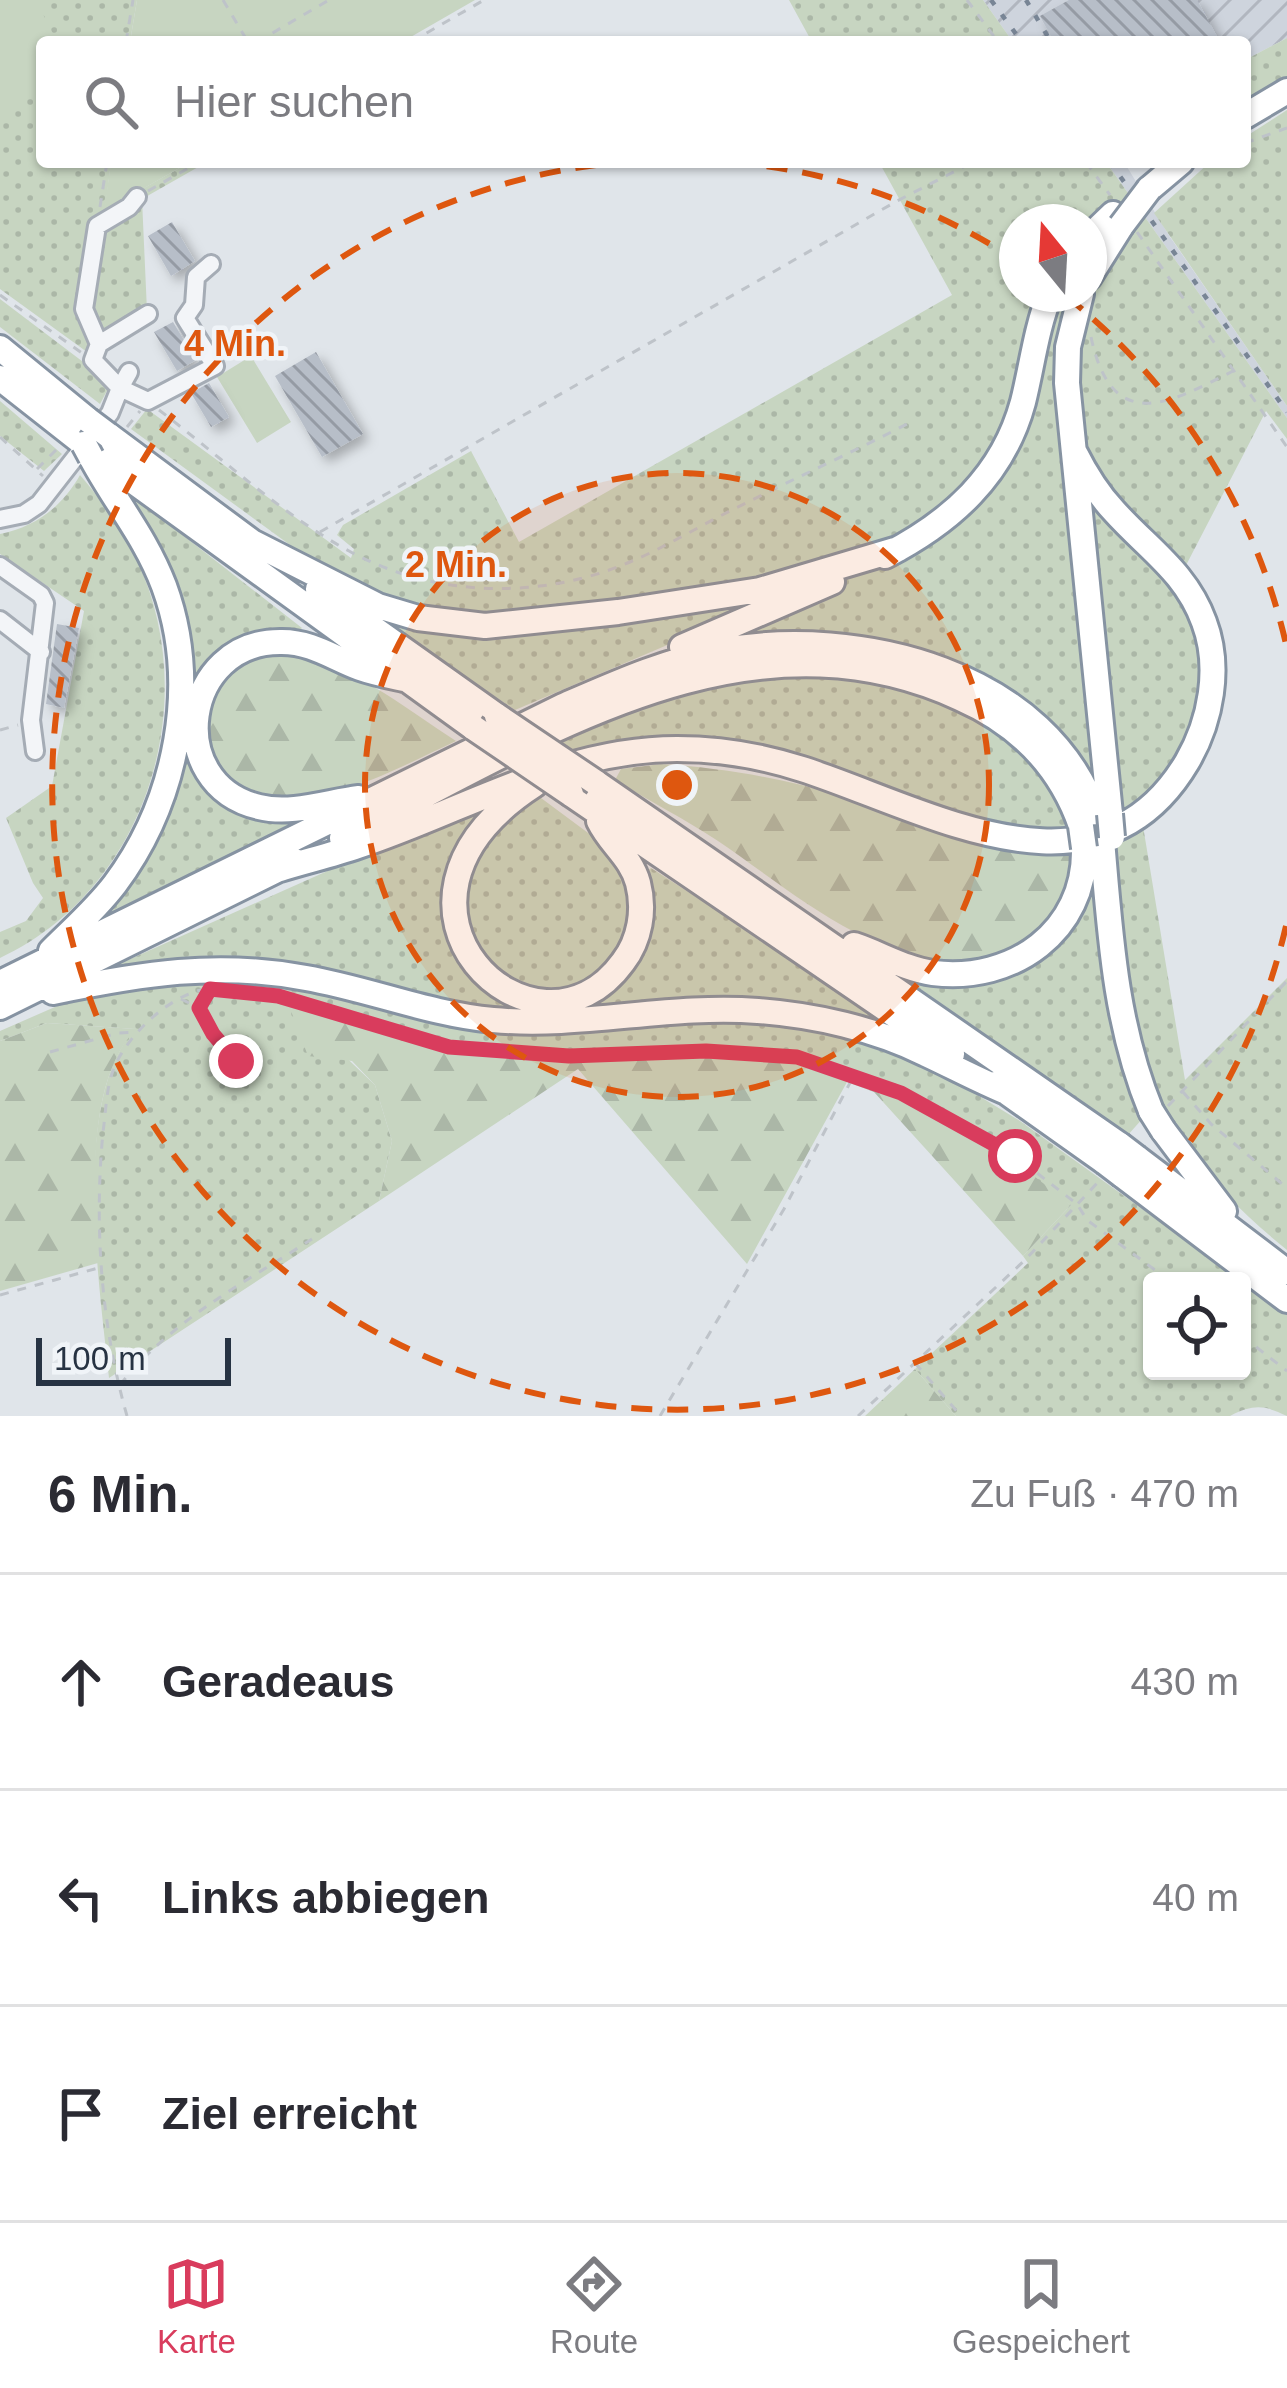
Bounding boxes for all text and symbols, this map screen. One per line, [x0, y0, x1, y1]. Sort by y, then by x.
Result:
search box [36, 36, 1251, 168]
icon: search [78, 69, 144, 135]
text: Hier suchen [174, 76, 414, 127]
north arrow [999, 204, 1107, 312]
text: 4 Min. [184, 323, 286, 364]
text: 2 Min. [405, 544, 507, 585]
centre of rings [656, 764, 698, 806]
route end [209, 1034, 263, 1088]
route start [988, 1129, 1042, 1183]
map controls [1143, 1272, 1251, 1380]
button: locate [1143, 1272, 1251, 1380]
scale bar [36, 1332, 231, 1385]
text: 100 m [54, 1340, 146, 1377]
text: 6 Min. [48, 1466, 193, 1523]
text: Zu Fuß · 470 m [970, 1472, 1239, 1515]
icon: ahead [48, 1649, 114, 1715]
text: Geradeaus [162, 1656, 395, 1707]
text: 430 m [1131, 1660, 1239, 1703]
icon: left [48, 1865, 114, 1931]
text: Links abbiegen [162, 1872, 490, 1923]
text: 40 m [1152, 1876, 1239, 1919]
icon: arrive [48, 2081, 114, 2147]
text: Ziel erreicht [162, 2088, 417, 2139]
tab: Karte [157, 2251, 236, 2361]
tab: Route [550, 2251, 638, 2361]
tab: Gespeichert [952, 2251, 1130, 2361]

